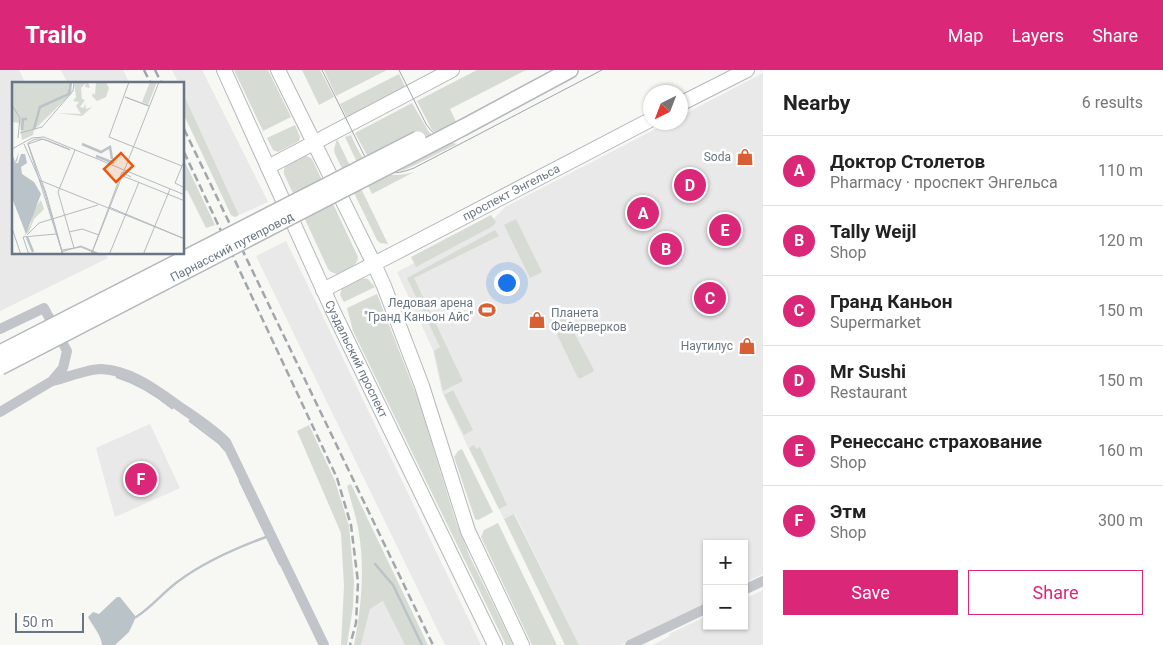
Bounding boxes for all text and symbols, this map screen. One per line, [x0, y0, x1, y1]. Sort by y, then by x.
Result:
text: Trailo [25, 21, 87, 49]
text: Map [948, 25, 983, 46]
text: Layers [1011, 25, 1064, 46]
text: Share [1092, 25, 1138, 46]
inset map [12, 82, 185, 255]
north arrow [643, 85, 688, 130]
text: Nearby [783, 91, 850, 115]
text: 6 results [1082, 93, 1143, 112]
shop icon: Soda [735, 147, 755, 167]
place label: Soda [704, 150, 731, 164]
text: Доктор Столетов [830, 150, 985, 173]
street label: проспект Энгельса [460, 161, 562, 224]
text: A [794, 161, 804, 180]
text: 110 m [1098, 161, 1143, 180]
pin: D [674, 166, 706, 204]
text: Pharmacy · проспект Энгельса [830, 173, 1058, 192]
pin: A [627, 194, 659, 232]
street label: Парнасский путепровод [168, 209, 296, 285]
pin: E [709, 211, 741, 249]
text: Tally Weijl [830, 220, 917, 243]
pin: B [650, 230, 682, 268]
text: B [794, 231, 804, 250]
text: 120 m [1098, 231, 1143, 250]
text: Shop [830, 243, 866, 262]
your location [494, 270, 520, 296]
pin: C [694, 279, 726, 317]
text: Гранд Каньон [830, 290, 953, 313]
place label: Ледовая арена "Гранд Каньон Айс" [364, 296, 473, 324]
street label: Суздальский проспект [322, 298, 391, 420]
sports icon: Ледовая арена "Гранд Каньон Айс" [477, 300, 497, 320]
text: C [794, 301, 804, 320]
text: 150 m [1098, 301, 1143, 320]
place label: Планета Фейерверков [551, 306, 627, 334]
shop icon: Планета Фейерверков [527, 310, 547, 330]
text: Supermarket [830, 313, 921, 332]
shop icon: Наутилус [737, 336, 757, 356]
place label: Наутилус [681, 339, 733, 353]
text: Mr Sushi [830, 360, 906, 383]
text: D [794, 371, 804, 390]
text: 150 m [1098, 371, 1143, 390]
text: Restaurant [830, 383, 907, 402]
text: Ренессанс страхование [830, 430, 1042, 453]
text: E [795, 441, 804, 460]
text: 160 m [1098, 441, 1143, 460]
text: Shop [830, 453, 866, 472]
pin: F [125, 460, 157, 498]
text: Этм [830, 500, 866, 523]
text: F [795, 511, 803, 530]
text: 300 m [1098, 511, 1143, 530]
text: Shop [830, 523, 866, 542]
map controls [703, 540, 748, 630]
button: + [703, 540, 748, 585]
button: Save [783, 570, 958, 615]
button: Share [968, 570, 1143, 615]
button: − [703, 585, 748, 630]
scale bar [15, 610, 84, 633]
text: 50 m [22, 614, 54, 630]

